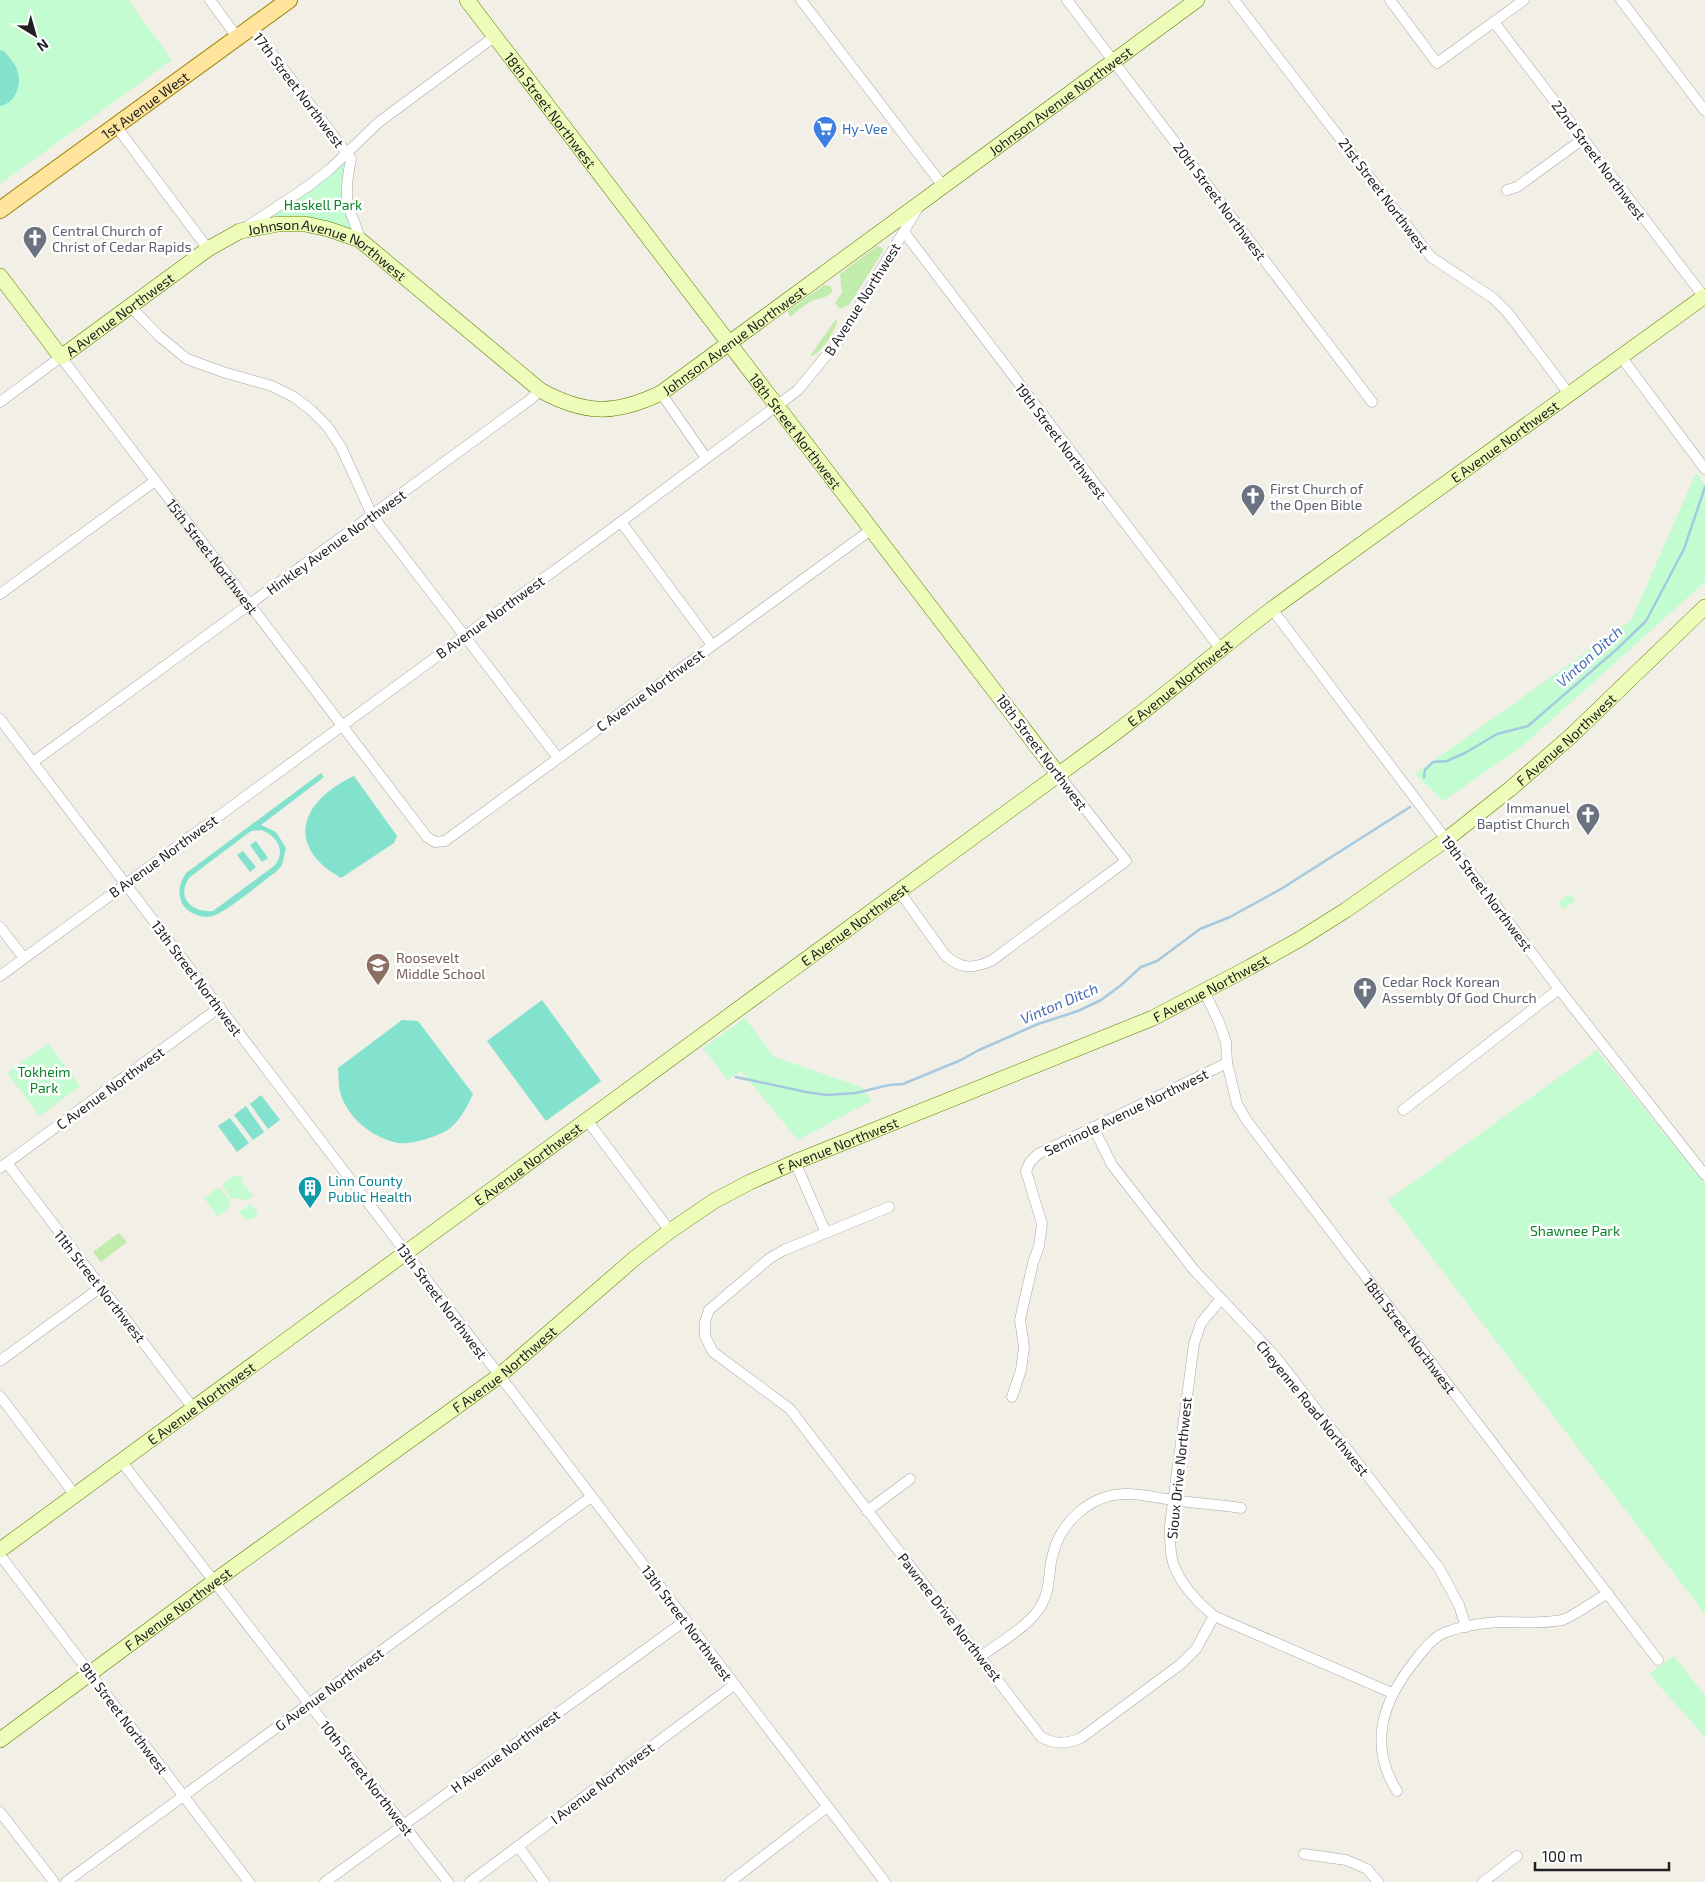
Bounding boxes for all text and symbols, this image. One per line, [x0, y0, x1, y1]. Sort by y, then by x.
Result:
north arrow [10, 10, 60, 60]
street label: 17th Street Northwest [250, 29, 348, 151]
text: N [34, 36, 52, 56]
street label: Johnson Avenue Northwest [985, 42, 1135, 159]
street label: 18th Street Northwest [501, 48, 600, 171]
street label: 1st Avenue West [98, 67, 192, 142]
street label: 22nd Street Northwest [1548, 97, 1650, 223]
supermarket icon: Hy-Vee [812, 115, 838, 149]
place label: Hy-Vee [842, 120, 888, 137]
street label: 21st Street Northwest [1335, 134, 1433, 256]
street label: 20th Street Northwest [1170, 139, 1270, 263]
park label: Haskell Park [284, 196, 362, 213]
street label: Johnson Avenue Northwest [246, 215, 410, 284]
place label: Central Church of Christ of Cedar Rapids [52, 222, 192, 255]
church icon: Central Church of Christ of Cedar Rapids [22, 225, 48, 259]
street label: B Avenue Northwest [820, 239, 904, 359]
street label: A Avenue Northwest [62, 269, 177, 359]
street label: Johnson Avenue Northwest [659, 282, 809, 398]
street label: 18th Street Northwest [746, 370, 846, 492]
street label: 19th Street Northwest [1012, 380, 1110, 502]
street label: E Avenue Northwest [1447, 396, 1562, 486]
place label: First Church of the Open Bible [1270, 480, 1364, 513]
church icon: First Church of the Open Bible [1240, 483, 1266, 517]
street label: Hinkley Avenue Northwest [263, 486, 409, 598]
street label: 15th Street Northwest [163, 495, 262, 617]
street label: B Avenue Northwest [432, 572, 548, 662]
water label: Vinton Ditch [1552, 622, 1626, 690]
street label: E Avenue Northwest [1123, 635, 1235, 729]
street label: C Avenue Northwest [593, 645, 707, 735]
street label: F Avenue Northwest [1512, 689, 1619, 789]
street label: 18th Street Northwest [993, 691, 1091, 813]
place label: Immanuel Baptist Church [1477, 799, 1571, 832]
church icon: Immanuel Baptist Church [1575, 802, 1601, 836]
street label: B Avenue Northwest [105, 811, 221, 901]
street label: 19th Street Northwest [1438, 832, 1536, 954]
street label: E Avenue Northwest [797, 879, 911, 969]
street label: 13th Street Northwest [148, 917, 246, 1039]
place label: Roosevelt Middle School [396, 949, 486, 982]
street label: F Avenue Northwest [1150, 950, 1271, 1025]
school or university icon: Roosevelt Middle School [365, 952, 391, 986]
place label: Cedar Rock Korean Assembly Of God Church [1382, 973, 1537, 1006]
church icon: Cedar Rock Korean Assembly Of God Church [1352, 976, 1378, 1010]
water label: Vinton Ditch [1017, 979, 1101, 1027]
street label: C Avenue Northwest [53, 1043, 167, 1133]
park label: Tokheim Park [17, 1063, 71, 1096]
street label: Seminole Avenue Northwest [1041, 1065, 1211, 1159]
street label: F Avenue Northwest [775, 1113, 900, 1177]
street label: E Avenue Northwest [470, 1118, 585, 1209]
place label: Linn County Public Health [328, 1172, 412, 1205]
building icon: Linn County Public Health [297, 1175, 323, 1209]
park label: Shawnee Park [1530, 1222, 1620, 1239]
street label: 11th Street Northwest [51, 1226, 149, 1346]
street label: 13th Street Northwest [393, 1240, 491, 1362]
street label: 18th Street Northwest [1361, 1274, 1460, 1397]
street label: F Avenue Northwest [449, 1322, 559, 1416]
street label: Cheyenne Road Northwest [1253, 1337, 1373, 1479]
street label: E Avenue Northwest [144, 1358, 258, 1448]
street label: Sioux Drive Northwest [1163, 1396, 1195, 1540]
street label: Pawnee Drive Northwest [895, 1549, 1005, 1685]
street label: 13th Street Northwest [638, 1562, 736, 1684]
street label: F Avenue Northwest [121, 1563, 234, 1654]
street label: G Avenue Northwest [271, 1644, 387, 1734]
street label: 9th Street Northwest [77, 1659, 171, 1777]
street label: H Avenue Northwest [447, 1706, 563, 1796]
street label: 10th Street Northwest [317, 1717, 417, 1839]
street label: I Avenue Northwest [547, 1739, 657, 1827]
scale bar [1535, 1840, 1669, 1872]
text: 100 m [1542, 1847, 1583, 1865]

